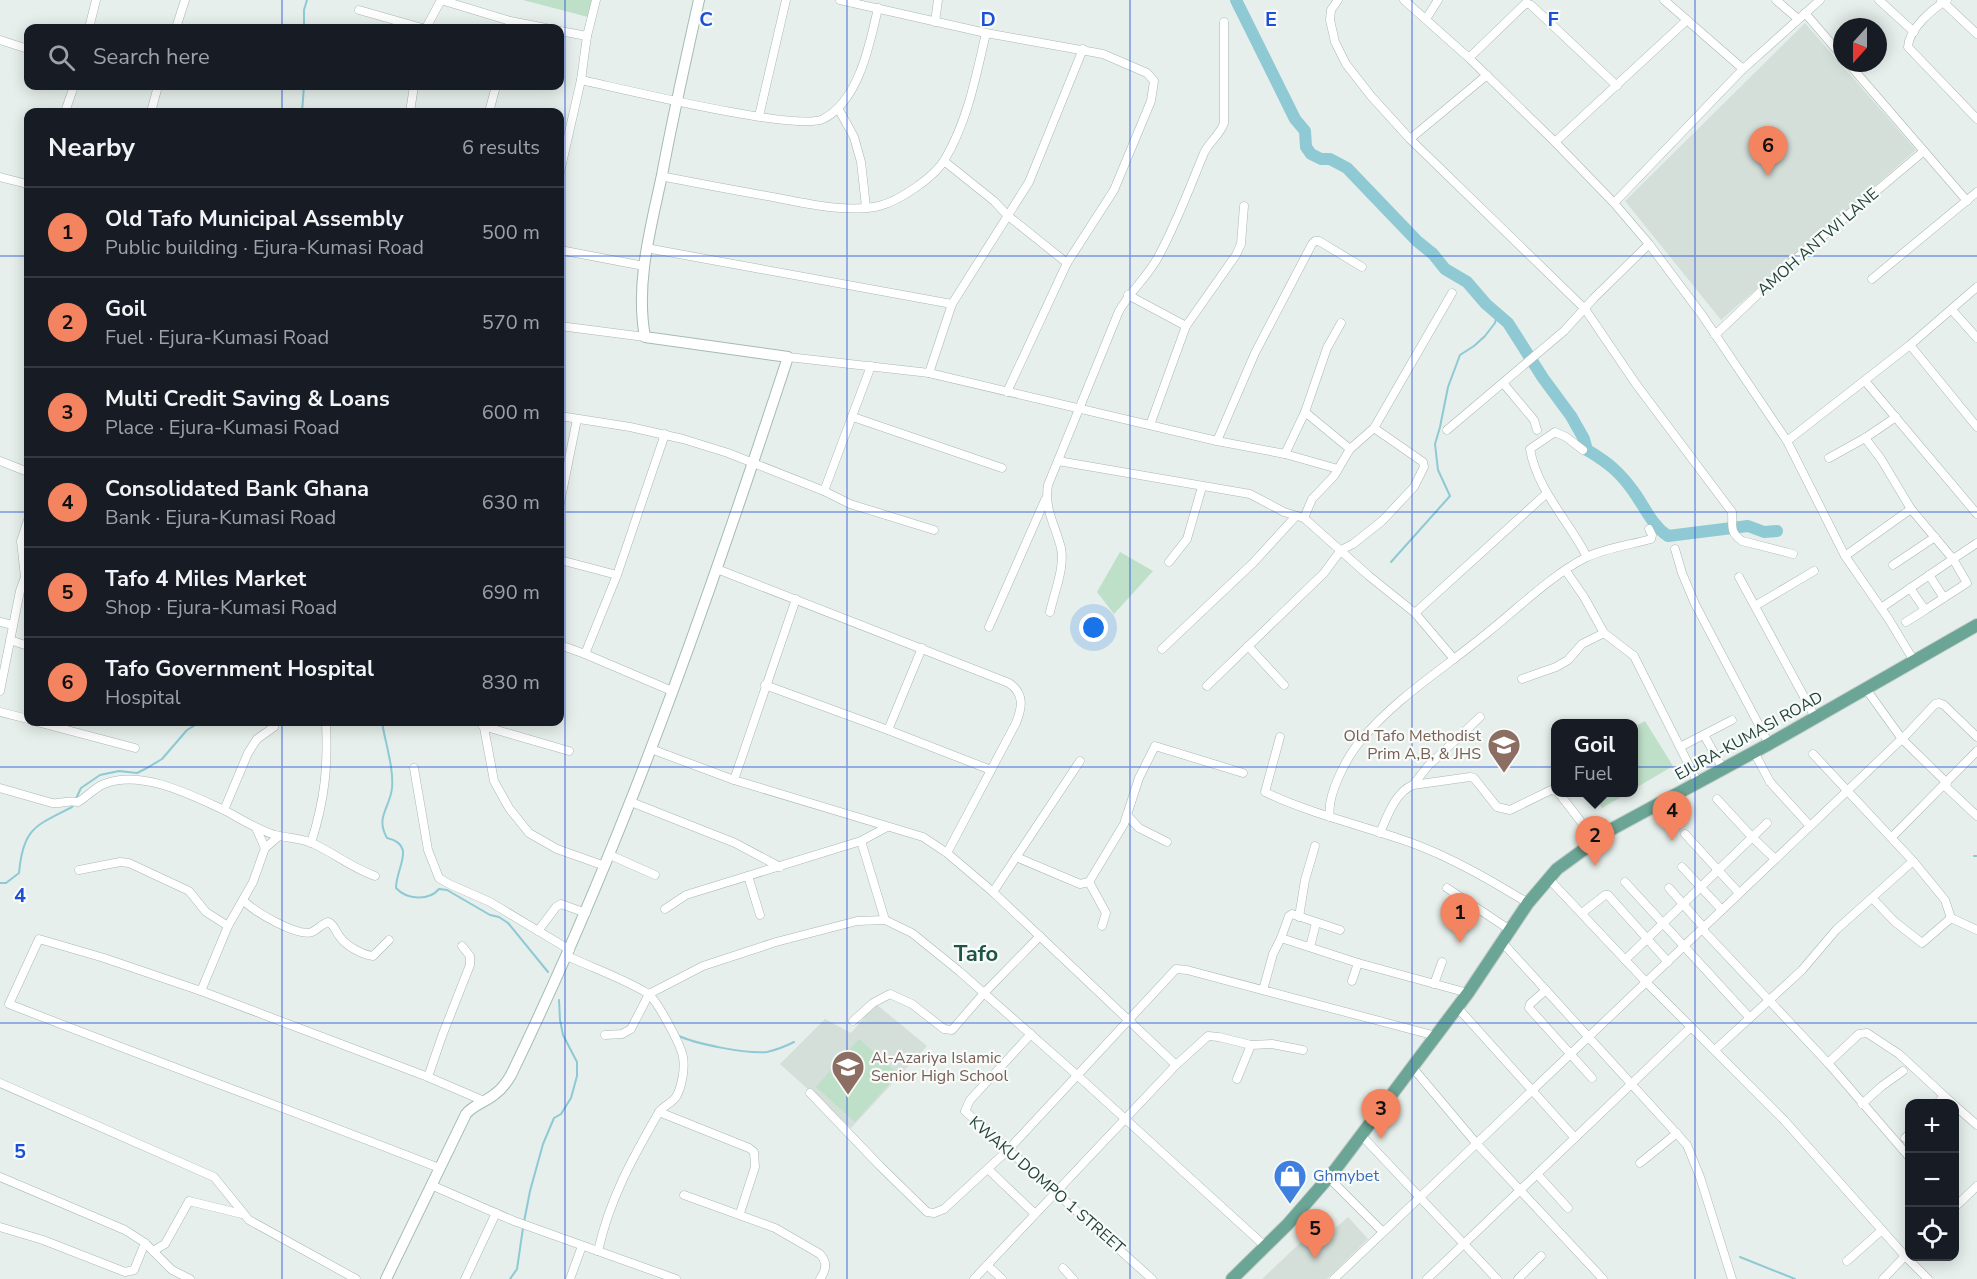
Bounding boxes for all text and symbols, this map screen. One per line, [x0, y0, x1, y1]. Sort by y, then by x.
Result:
text: C [699, 6, 713, 33]
text: D [980, 6, 996, 33]
text: E [1265, 6, 1277, 33]
text: F [1547, 6, 1559, 33]
north arrow [1833, 18, 1887, 72]
search box [24, 24, 564, 90]
icon: search [45, 41, 78, 74]
text: Search here [93, 42, 210, 72]
pin: 6 [1748, 126, 1788, 176]
text: Nearby [48, 130, 135, 165]
text: 6 results [462, 134, 540, 161]
street label: AMOH ANTWI LANE [1753, 183, 1883, 301]
text: Old Tafo Municipal Assembly [105, 204, 404, 234]
text: 1 [62, 219, 74, 246]
text: 500 m [482, 219, 540, 246]
text: Public building · Ejura-Kumasi Road [105, 234, 424, 261]
text: Goil [105, 294, 147, 324]
text: 2 [62, 309, 74, 336]
text: 570 m [482, 309, 540, 336]
text: Fuel · Ejura-Kumasi Road [105, 324, 329, 351]
text: Multi Credit Saving & Loans [105, 384, 390, 414]
text: 3 [62, 399, 74, 426]
text: 600 m [482, 399, 540, 426]
text: Place · Ejura-Kumasi Road [105, 414, 340, 441]
text: Consolidated Bank Ghana [105, 474, 369, 504]
text: 4 [62, 489, 74, 516]
text: 630 m [482, 489, 540, 516]
text: Bank · Ejura-Kumasi Road [105, 504, 336, 531]
text: Tafo 4 Miles Market [105, 564, 306, 594]
text: 5 [62, 579, 74, 606]
text: 690 m [482, 579, 540, 606]
text: Shop · Ejura-Kumasi Road [105, 594, 337, 621]
your location [1079, 613, 1108, 642]
text: Tafo Government Hospital [105, 654, 374, 684]
text: 6 [62, 669, 74, 696]
text: 830 m [482, 669, 540, 696]
text: Hospital [105, 684, 181, 711]
street label: EJURA-KUMASI ROAD [1671, 686, 1827, 786]
popup [1551, 719, 1638, 797]
place label: Old Tafo Methodist Prim A,B, & JHS [1344, 725, 1481, 765]
school or university icon: Old Tafo Methodist Prim A,B, & JHS [1486, 727, 1522, 774]
text: Goil [1574, 730, 1615, 760]
text: Fuel [1574, 760, 1612, 787]
pin: 4 [1652, 792, 1692, 841]
pin: 2 [1576, 816, 1614, 866]
text: 4 [14, 882, 26, 909]
pin: 1 [1440, 894, 1480, 943]
district label: Tafo [954, 939, 998, 969]
place label: Al-Azariya Islamic Senior High School [871, 1047, 1008, 1087]
school or university icon: Al-Azariya Islamic Senior High School [830, 1049, 866, 1096]
pin: 3 [1362, 1090, 1400, 1139]
map controls [1905, 1099, 1959, 1261]
button: + [1905, 1099, 1959, 1153]
street label: KWAKU DOMPO 1 STREET [964, 1111, 1130, 1259]
text: 5 [14, 1138, 26, 1165]
button: − [1905, 1153, 1959, 1207]
shop icon: Ghmybet [1272, 1158, 1308, 1205]
place label: Ghmybet [1313, 1165, 1379, 1187]
button: locate [1905, 1207, 1959, 1261]
pin: 5 [1296, 1210, 1334, 1259]

